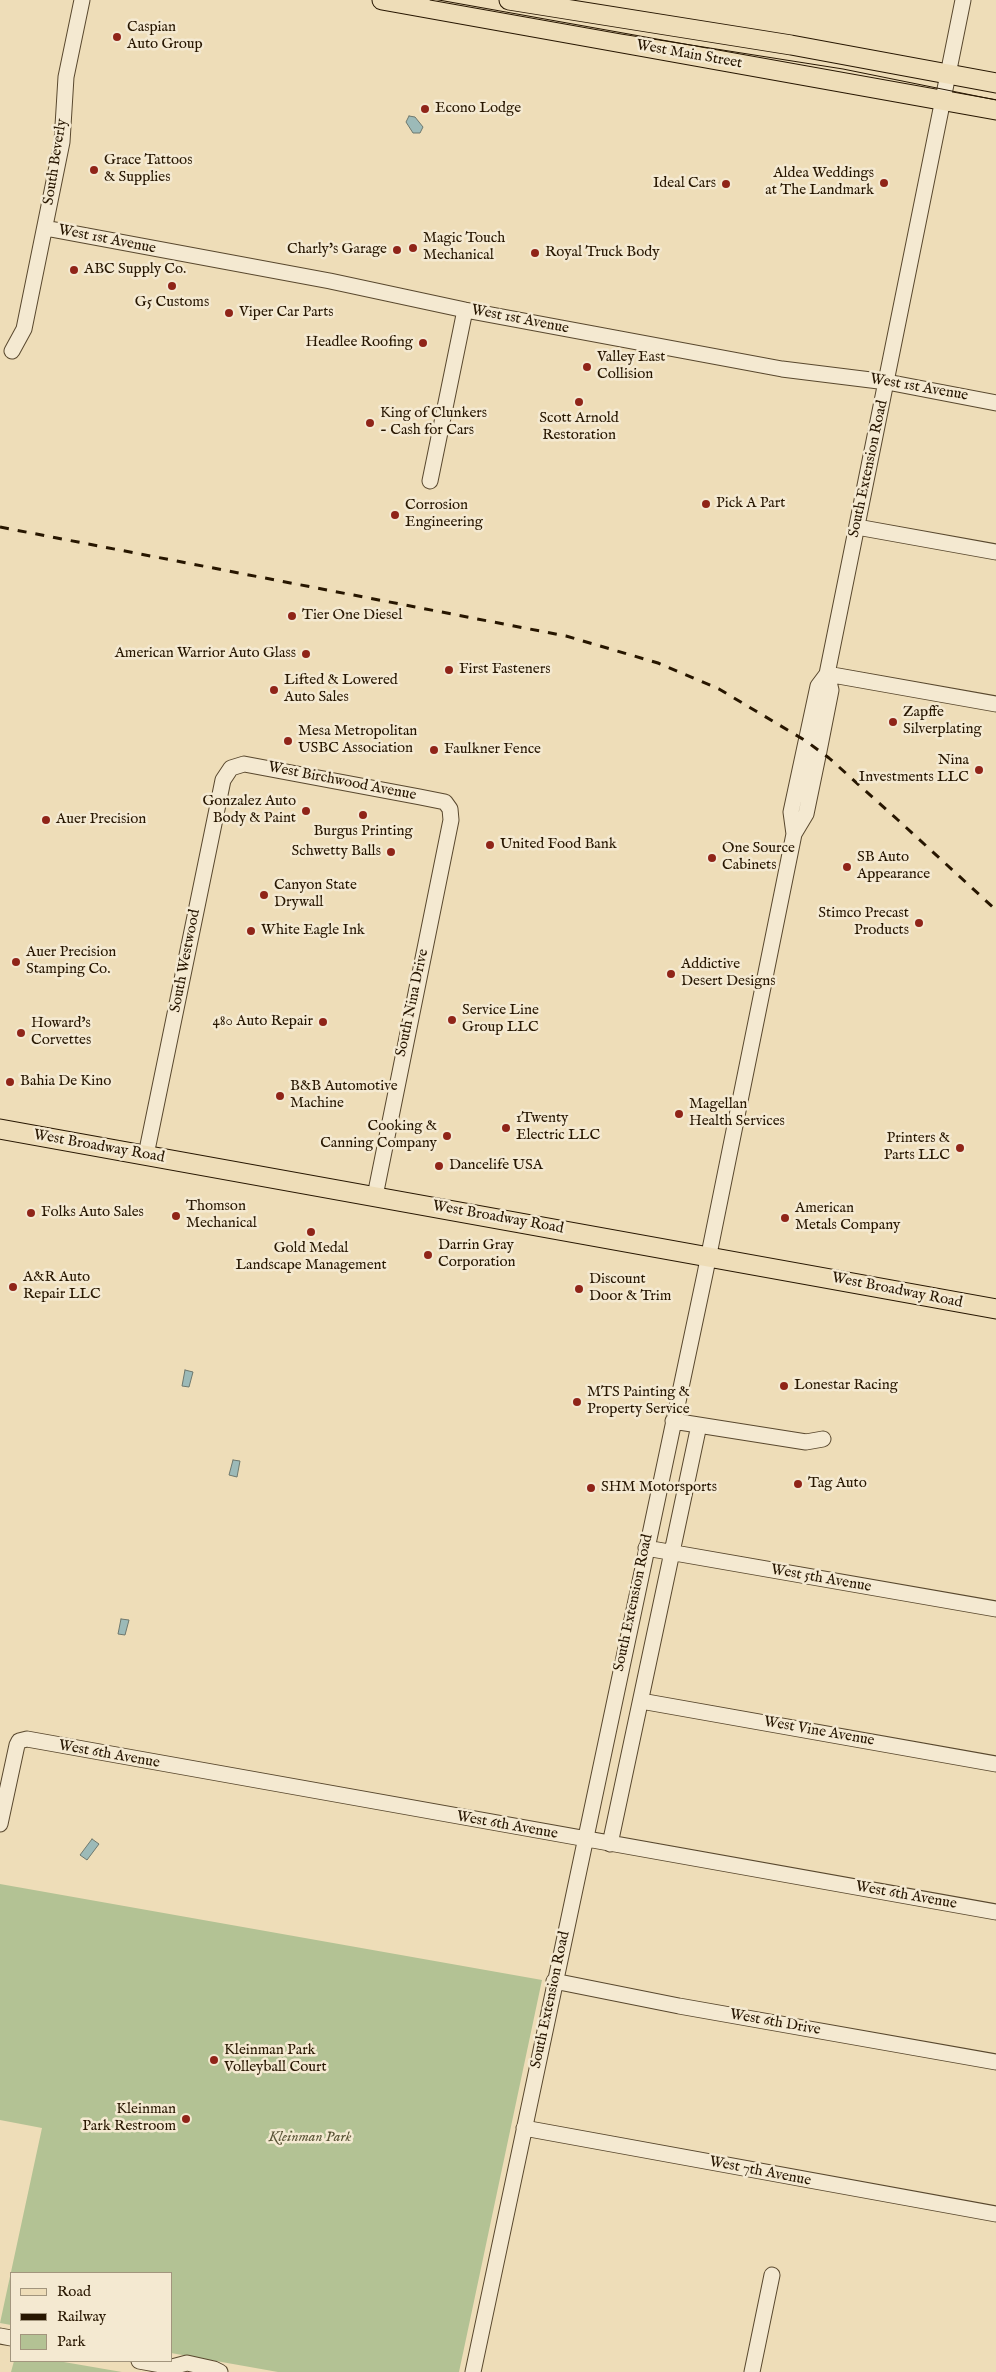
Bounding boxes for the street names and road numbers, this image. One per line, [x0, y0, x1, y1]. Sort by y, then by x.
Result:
street label: West Main Street [635, 37, 743, 73]
street label: South Beverly [40, 118, 72, 206]
street label: West 1st Avenue [57, 222, 157, 258]
street label: West 1st Avenue [470, 302, 570, 338]
street label: West 1st Avenue [869, 371, 969, 405]
street label: South Extension Road [846, 399, 892, 539]
street label: West Birchwood Avenue [266, 759, 418, 805]
street label: South Westwood [167, 908, 205, 1014]
street label: South Nina Drive [393, 948, 433, 1058]
street label: West Broadway Road [32, 1127, 166, 1167]
street label: West Broadway Road [431, 1198, 565, 1238]
street label: West Broadway Road [830, 1270, 964, 1312]
street label: South Extension Road [611, 1533, 657, 1673]
street label: West 5th Avenue [769, 1561, 873, 1597]
street label: West Vine Avenue [762, 1713, 876, 1751]
street label: West 6th Avenue [57, 1737, 161, 1773]
street label: West 6th Avenue [455, 1808, 559, 1844]
street label: West 6th Avenue [854, 1878, 958, 1914]
street label: South Extension Road [528, 1930, 574, 2070]
street label: West 6th Drive [728, 2006, 822, 2040]
street label: West 7th Avenue [708, 2153, 812, 2191]

